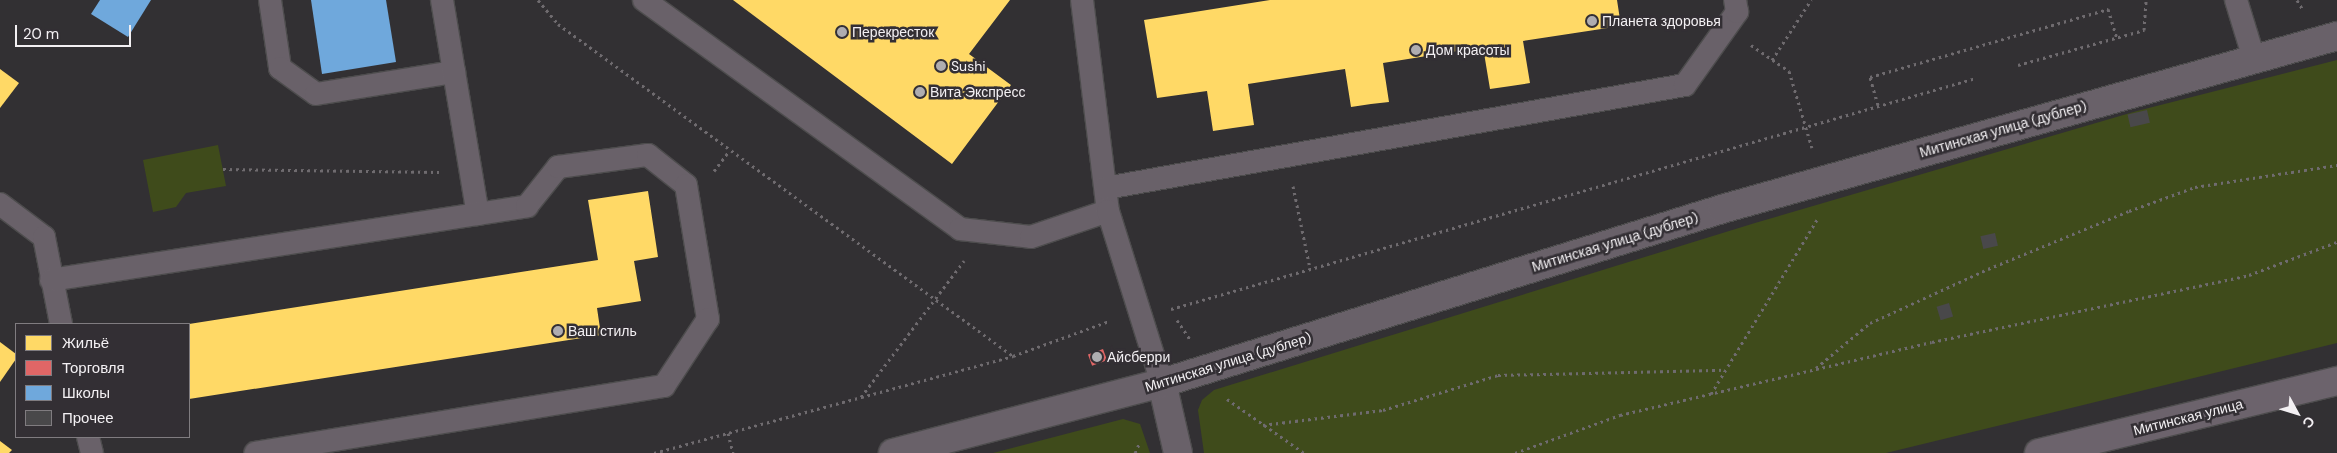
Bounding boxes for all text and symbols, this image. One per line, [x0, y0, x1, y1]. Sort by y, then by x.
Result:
place label: Планета здоровья [1602, 13, 1721, 29]
scale bar [18, 15, 134, 47]
marker: Планета здоровья [1586, 15, 1598, 27]
text: 20 m [23, 24, 59, 44]
place label: Перекресток [852, 24, 934, 40]
marker: Перекресток [836, 26, 848, 38]
place label: Дом красоты [1426, 42, 1510, 58]
marker: Дом красоты [1410, 44, 1422, 56]
place label: Sushi [951, 58, 986, 74]
marker: Sushi [935, 60, 947, 72]
place label: Вита Экспресс [930, 84, 1025, 100]
marker: Вита Экспресс [914, 86, 926, 98]
street label: Митинская улица (дублер) [1917, 97, 2089, 161]
street label: Митинская улица (дублер) [1530, 209, 1700, 275]
legend [15, 323, 190, 438]
place label: Ваш стиль [568, 323, 637, 339]
marker: Ваш стиль [552, 325, 564, 337]
street label: Митинская улица (дублер) [1143, 329, 1313, 395]
text: Жильё [62, 333, 109, 353]
place label: Айсберри [1107, 349, 1170, 365]
marker: Айсберри [1091, 351, 1103, 363]
text: Торговля [62, 358, 125, 378]
text: Школы [62, 383, 110, 403]
north arrow [2272, 388, 2322, 438]
street label: Митинская улица [2131, 395, 2245, 439]
text: Прочее [62, 408, 114, 428]
text: С [2298, 413, 2319, 432]

